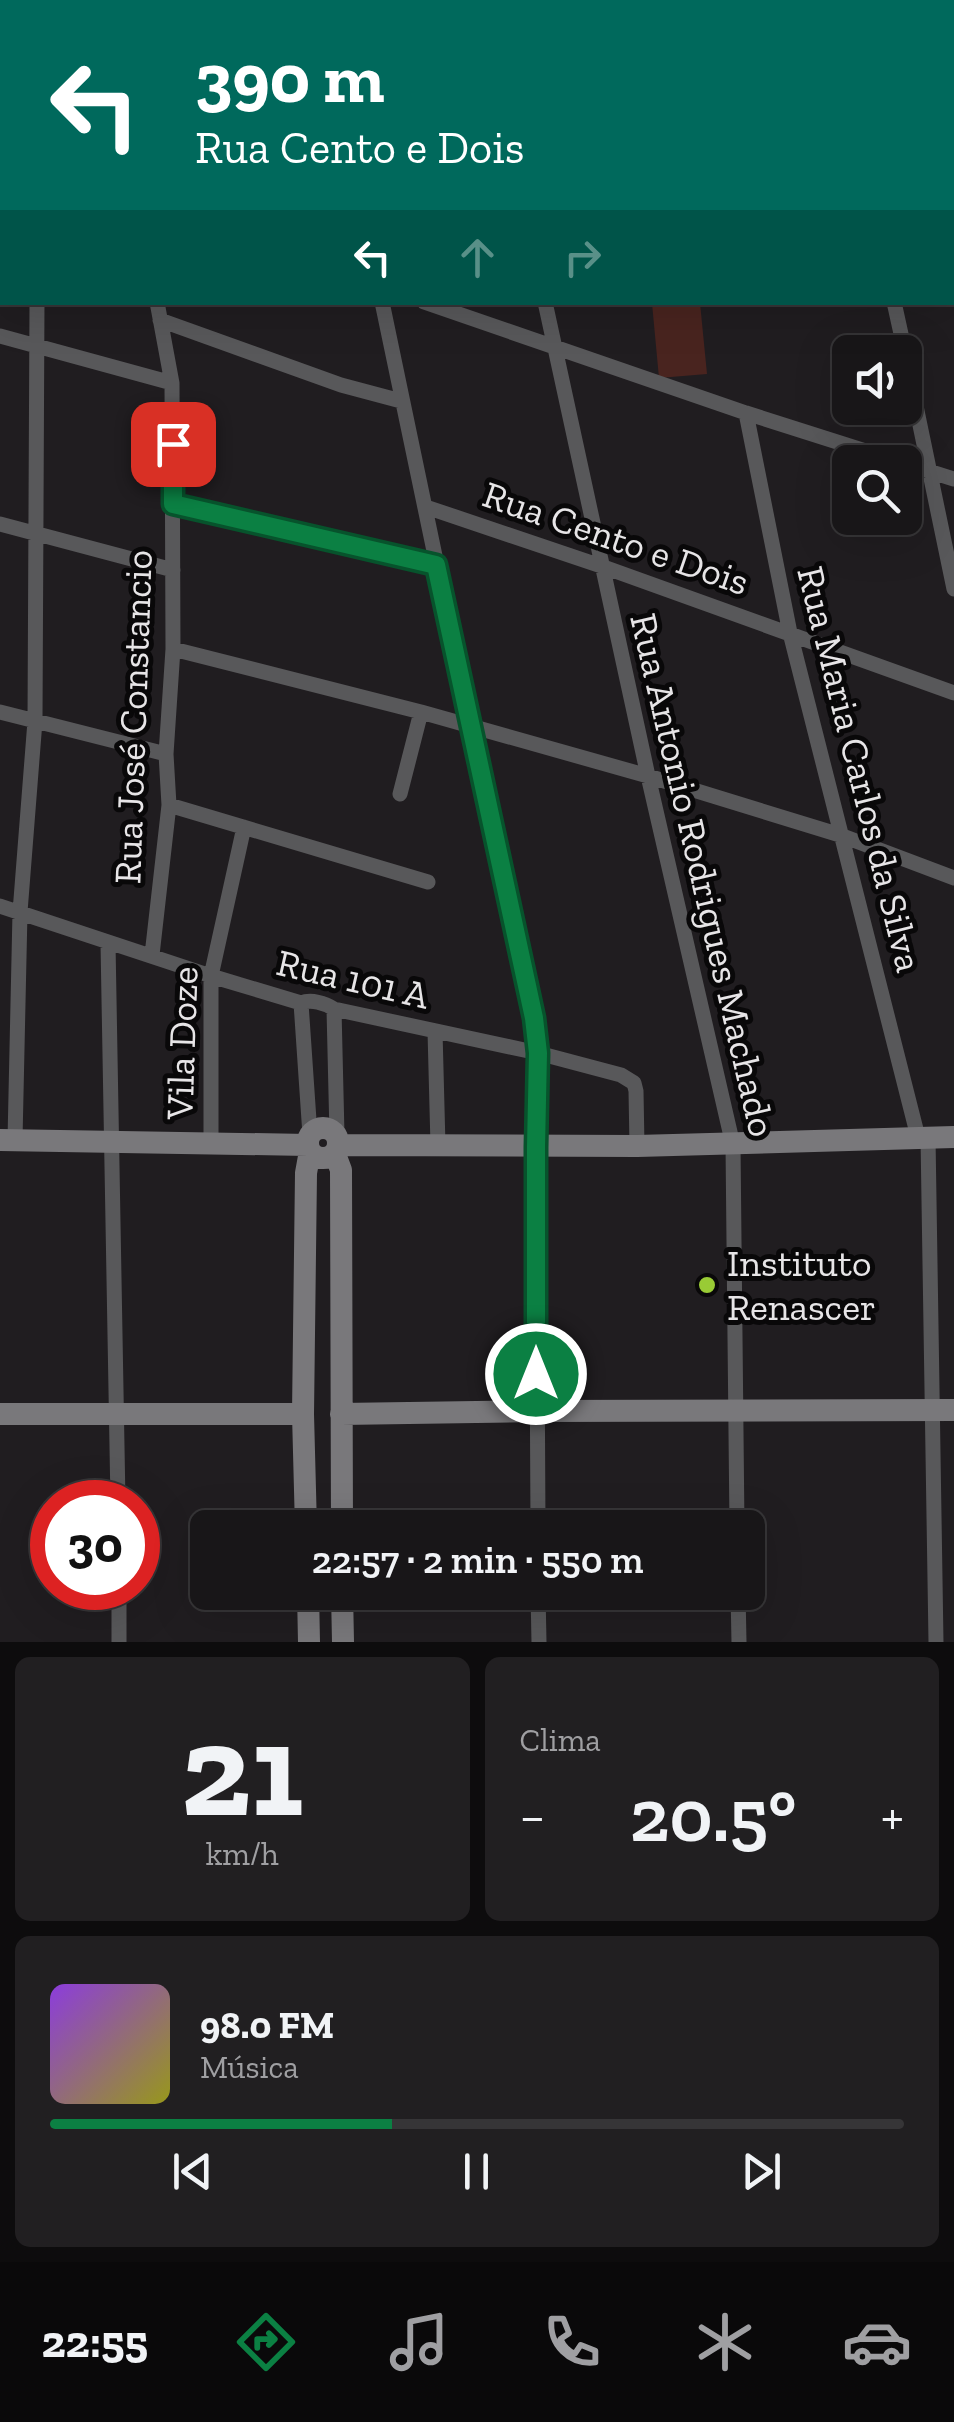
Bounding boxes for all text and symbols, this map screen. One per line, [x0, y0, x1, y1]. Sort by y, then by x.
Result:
text: 390 m [195, 36, 385, 120]
icon: left [30, 40, 160, 170]
text: Rua Cento e Dois [195, 121, 524, 175]
icon: left [345, 230, 400, 285]
icon: ahead [450, 230, 505, 285]
icon: right [555, 230, 610, 285]
map controls [832, 335, 922, 535]
button: sound [832, 335, 922, 425]
pin [131, 402, 216, 487]
icon: arrive [146, 417, 201, 472]
button: search [832, 445, 922, 535]
street label: Rua Cento e Dois [477, 471, 755, 605]
street label: Rua José Constancio [104, 549, 162, 885]
street label: Rua Maria Carlos da Silva [787, 561, 933, 977]
street label: Rua Antonio Rodrigues Machado [620, 609, 786, 1141]
street label: Rua 101 A [272, 939, 434, 1019]
street label: Vila Doze [156, 966, 208, 1121]
place label: Instituto Renascer [727, 1240, 876, 1330]
marker: Instituto Renascer [696, 1274, 718, 1296]
position arrow [484, 1322, 588, 1426]
speed limit sign: 30 [30, 1480, 160, 1610]
text: 22:57 · 2 min · 550 m [312, 1537, 643, 1583]
text: 21 [181, 1692, 303, 1848]
text: Clima [520, 1721, 601, 1759]
text: 20.5° [630, 1770, 796, 1860]
text: − [520, 1783, 545, 1849]
text: + [881, 1783, 904, 1849]
text: km/h [206, 1835, 279, 1873]
text: 98.0 FM [200, 2002, 334, 2048]
text: Música [200, 2048, 299, 2086]
icon: previous [165, 2144, 220, 2199]
icon: pause [449, 2144, 504, 2199]
icon: next [734, 2144, 789, 2199]
icon: directions [231, 2307, 301, 2377]
icon: music [384, 2307, 454, 2377]
icon: phone [537, 2307, 607, 2377]
icon: climate [690, 2307, 760, 2377]
icon: car [842, 2307, 912, 2377]
text: 22:55 [41, 2315, 148, 2369]

